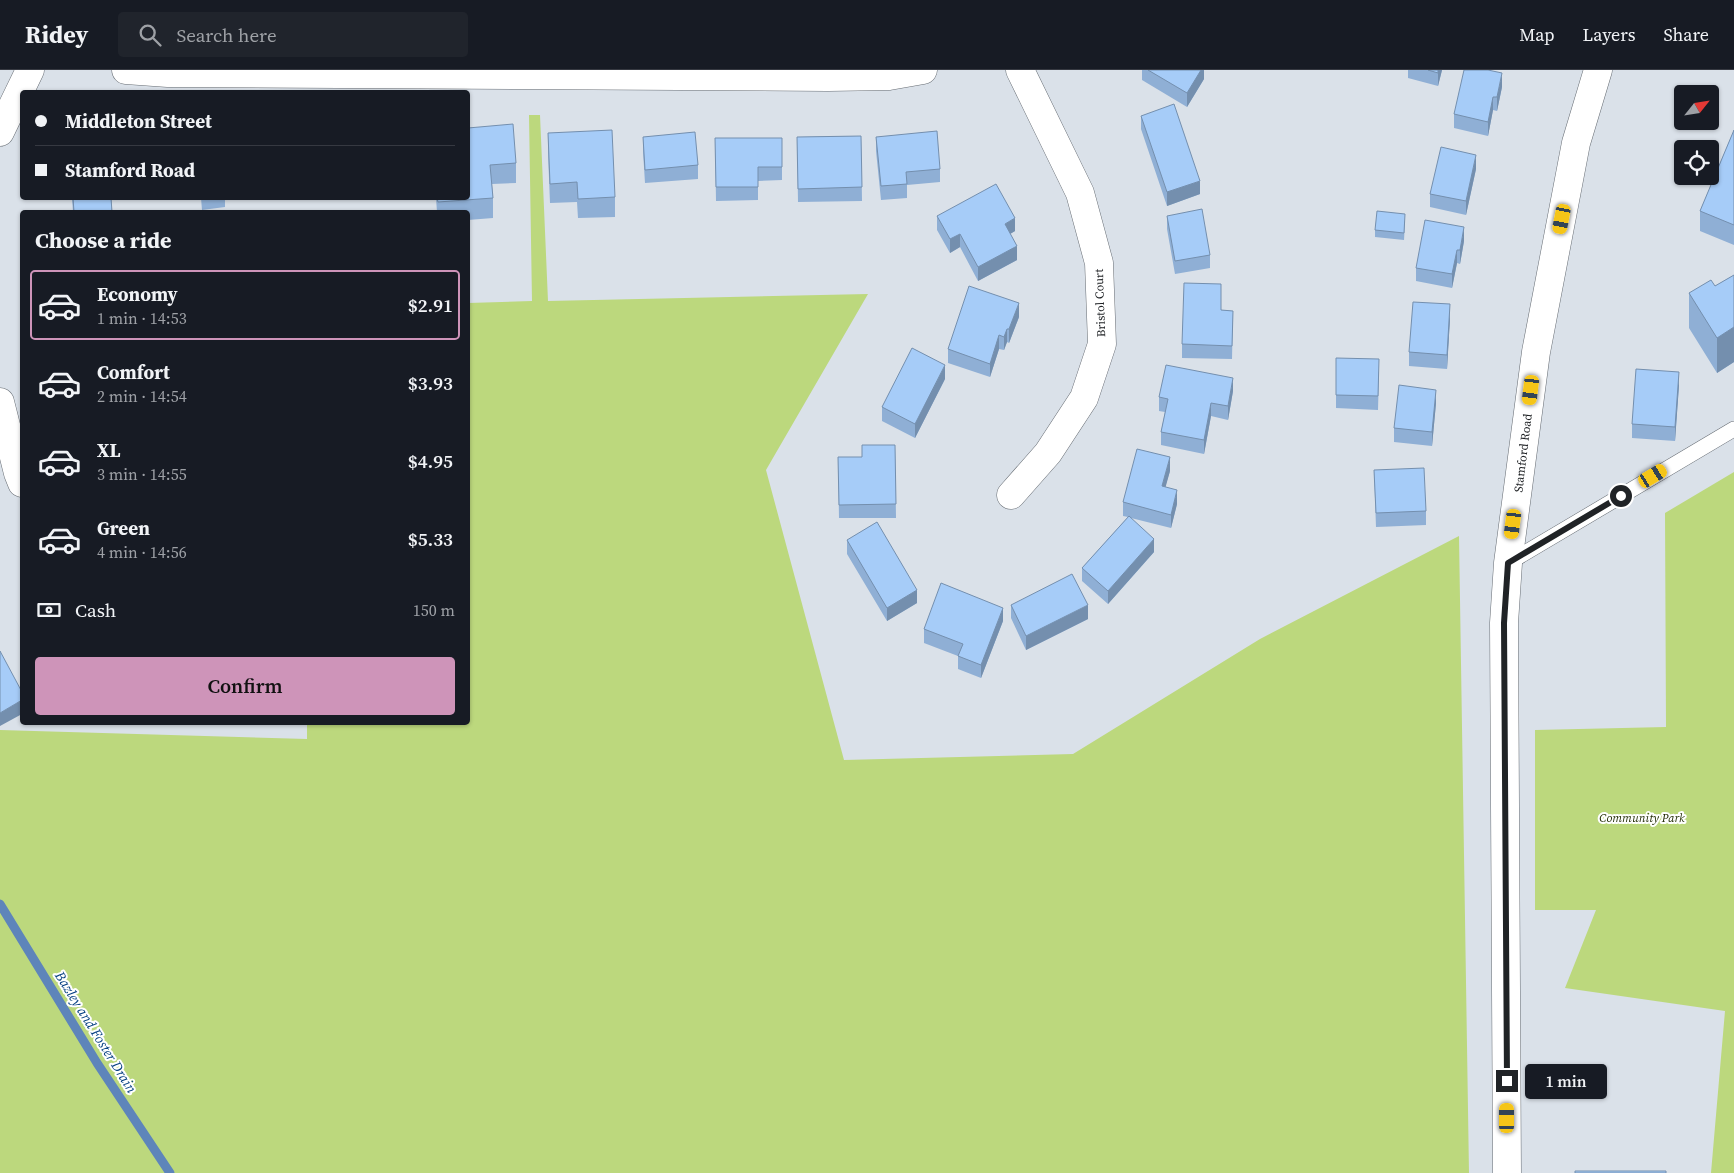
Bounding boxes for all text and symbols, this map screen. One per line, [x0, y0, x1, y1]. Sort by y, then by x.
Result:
search box [118, 12, 468, 57]
text: Ridey [25, 18, 88, 51]
icon: search [136, 21, 164, 49]
text: Search here [176, 22, 277, 48]
text: Map [1519, 22, 1554, 47]
text: Layers [1582, 22, 1635, 47]
text: Share [1663, 22, 1709, 47]
north arrow [1674, 85, 1719, 130]
map controls [1674, 85, 1719, 185]
text: Middleton Street [65, 108, 212, 134]
button: locate [1674, 140, 1719, 185]
text: Stamford Road [65, 157, 195, 183]
car [1551, 203, 1572, 235]
text: Choose a ride [35, 225, 172, 255]
street label: Bristol Court [1091, 268, 1109, 337]
text: Economy [97, 281, 178, 307]
icon: car [37, 283, 82, 328]
text: $2.91 [408, 292, 453, 318]
text: 1 min · 14:53 [97, 307, 187, 329]
text: Comfort [97, 359, 170, 385]
icon: car [37, 361, 82, 406]
text: $3.93 [408, 370, 453, 396]
car [1521, 374, 1540, 406]
text: 2 min · 14:54 [97, 385, 187, 407]
street label: Stamford Road [1510, 413, 1536, 493]
text: XL [97, 437, 120, 463]
icon: car [37, 439, 82, 484]
text: $4.95 [408, 448, 453, 474]
car [1636, 462, 1669, 490]
text: 3 min · 14:55 [97, 463, 187, 485]
route start [1610, 485, 1632, 507]
car [1503, 508, 1522, 540]
text: Green [97, 515, 150, 541]
icon: car [37, 517, 82, 562]
text: $5.33 [408, 526, 453, 552]
text: 4 min · 14:56 [97, 541, 187, 563]
icon: cash [35, 596, 63, 624]
text: Cash [75, 597, 116, 623]
text: 150 m [413, 599, 455, 621]
button: Confirm [35, 657, 455, 715]
park label: Community Park [1599, 810, 1685, 826]
water label: Bazley and Foster Drain [50, 966, 142, 1097]
callout: 1 min [1524, 1064, 1607, 1098]
route end [1496, 1070, 1518, 1092]
text: 1 min [1545, 1070, 1587, 1092]
car [1499, 1103, 1514, 1133]

